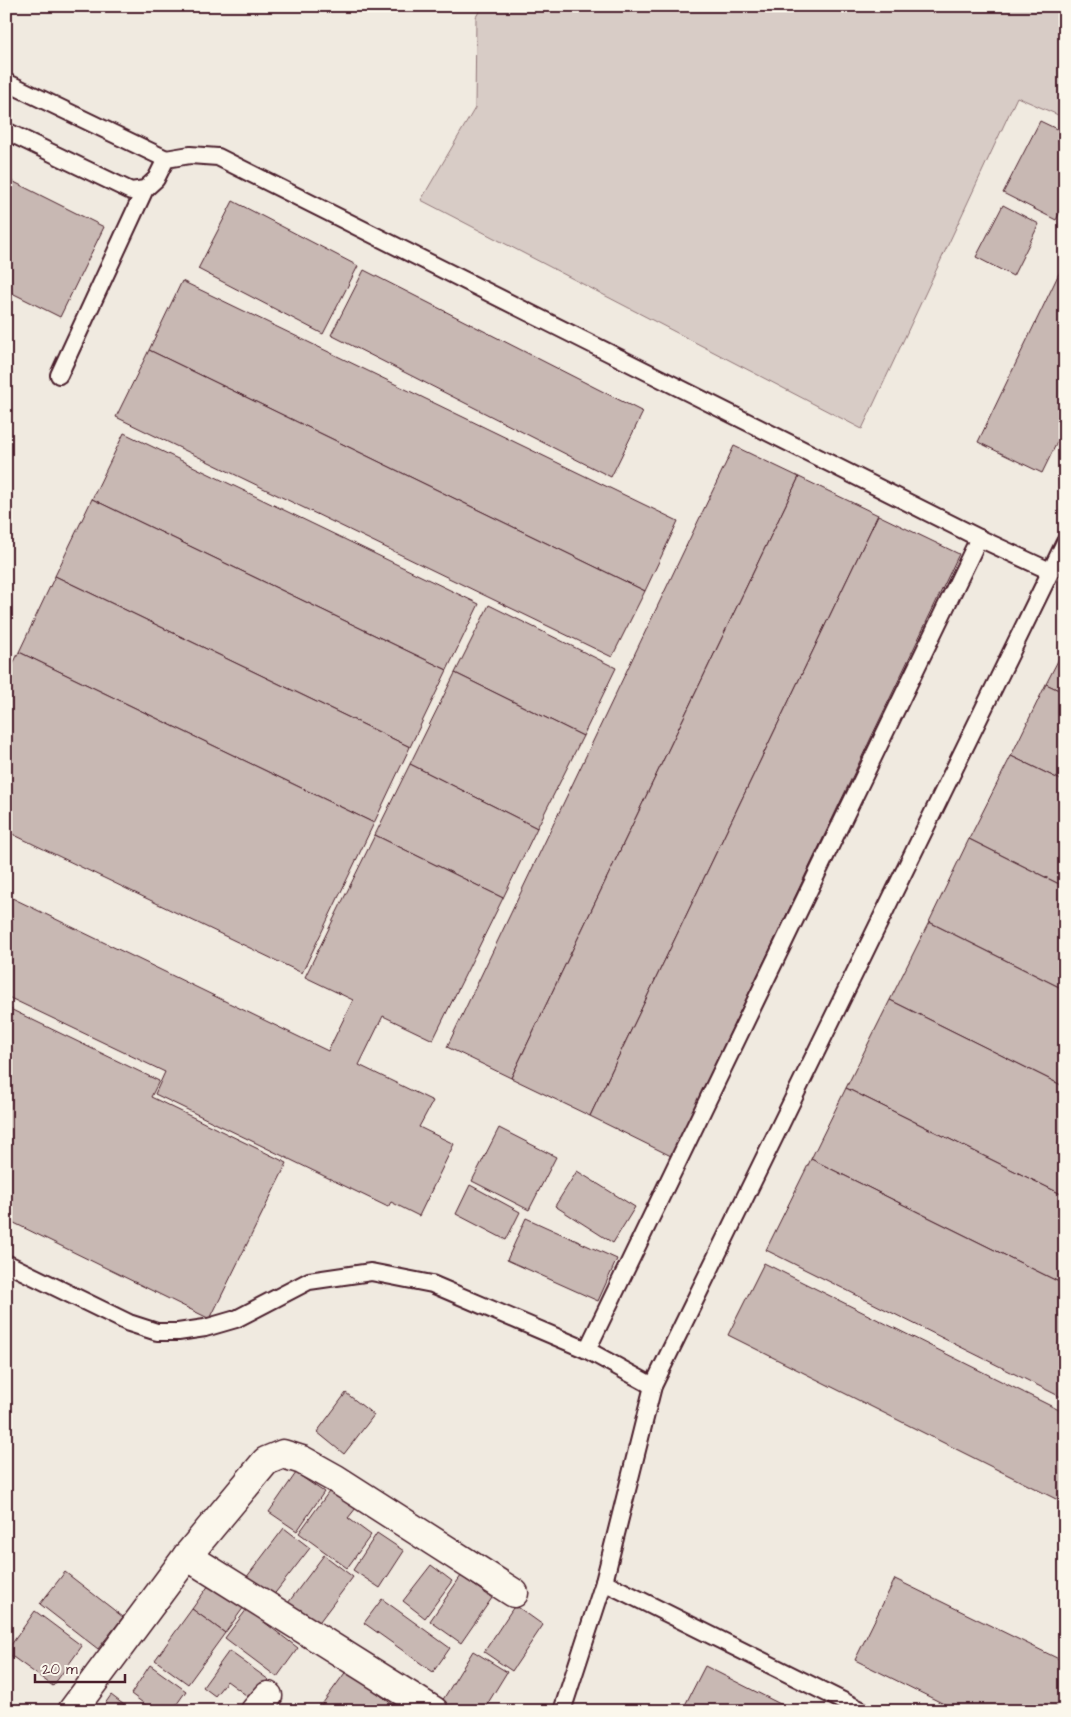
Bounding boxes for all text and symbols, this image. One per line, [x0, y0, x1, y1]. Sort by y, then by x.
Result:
scale bar [35, 1652, 125, 1684]
text: 20 m [42, 1659, 78, 1680]

